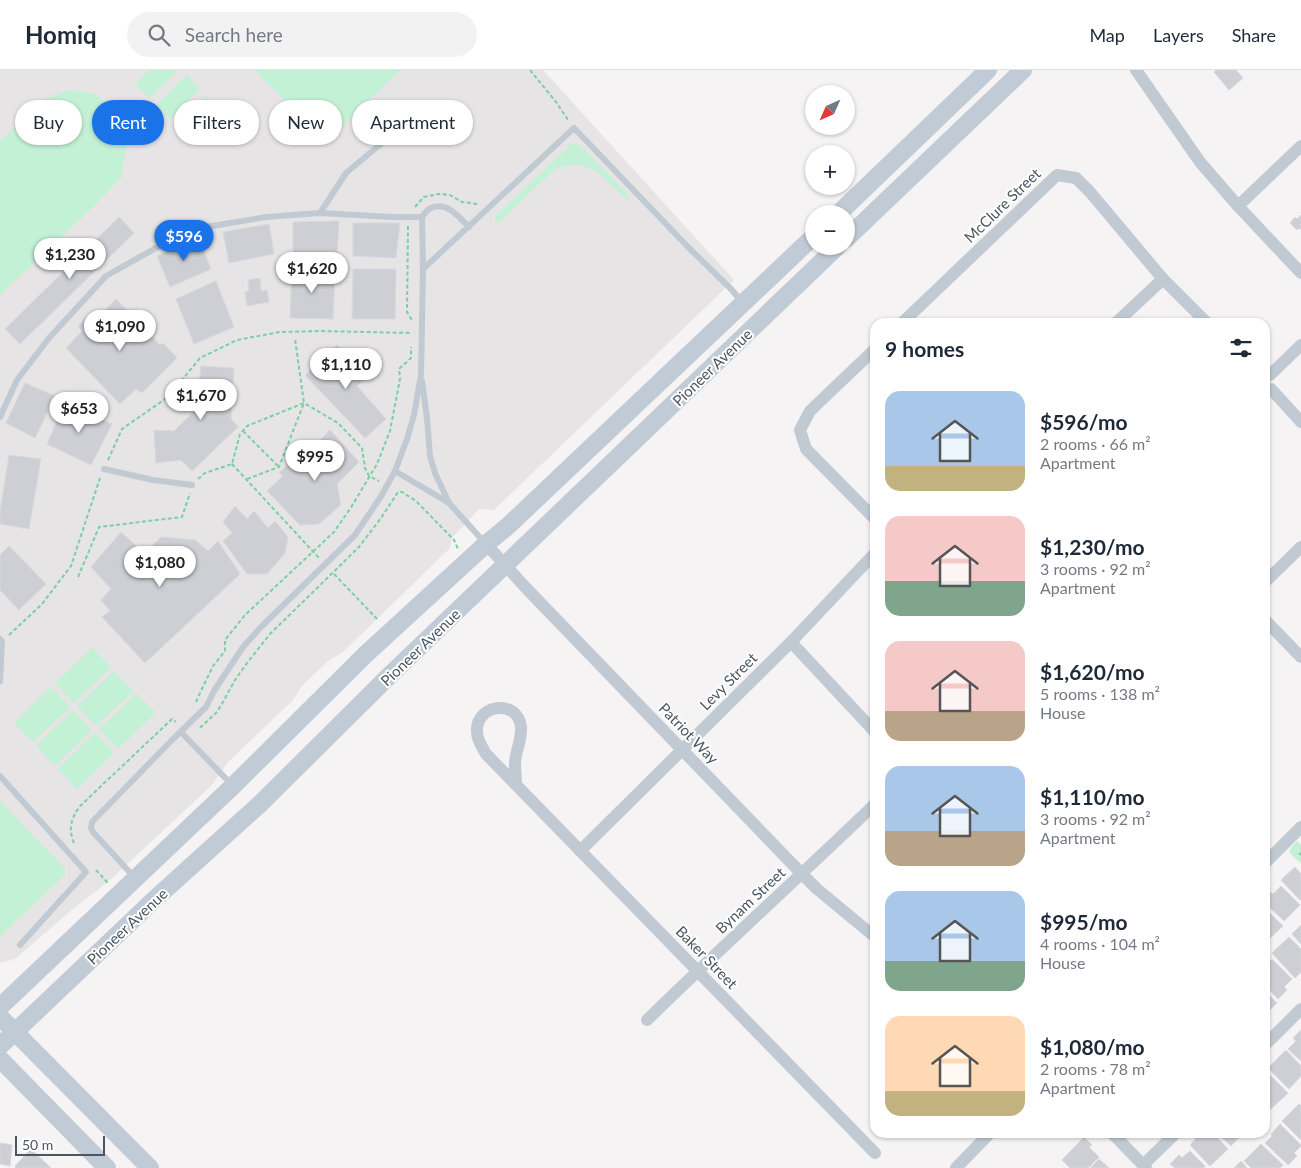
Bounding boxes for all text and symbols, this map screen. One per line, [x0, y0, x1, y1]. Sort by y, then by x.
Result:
search box [127, 12, 477, 57]
text: Homiq [25, 20, 97, 49]
icon: search [145, 21, 173, 49]
text: Search here [185, 23, 283, 46]
text: Map [1089, 24, 1125, 46]
text: Layers [1153, 24, 1204, 46]
text: Share [1232, 24, 1276, 46]
north arrow [805, 85, 855, 135]
map controls [805, 85, 855, 255]
chip: Buy [15, 100, 82, 145]
chip: Rent [92, 100, 164, 145]
chip: Filters [174, 100, 259, 145]
chip: New [269, 100, 342, 145]
chip: Apartment [352, 100, 473, 145]
button: + [805, 145, 855, 195]
street label: McClure Street [960, 164, 1044, 246]
button: − [805, 205, 855, 255]
pin: $596 [154, 220, 214, 262]
text: $596 [165, 226, 203, 245]
pin: $1,230 [29, 238, 111, 280]
text: $1,230 [45, 244, 95, 263]
pin: $1,620 [271, 252, 353, 294]
text: $1,620 [287, 258, 337, 277]
pin: $1,090 [79, 310, 161, 352]
text: $1,090 [95, 316, 145, 335]
street label: Pioneer Avenue [669, 325, 756, 409]
icon: filters [1227, 334, 1255, 362]
text: 9 homes [885, 336, 964, 361]
pin: $1,110 [305, 348, 387, 390]
text: $1,110 [321, 354, 371, 373]
pin: $1,670 [160, 378, 242, 421]
text: $1,670 [176, 385, 226, 404]
pin: $653 [49, 392, 109, 434]
text: $653 [60, 398, 98, 417]
text: $596/mo [1040, 409, 1128, 434]
icon: home [925, 411, 985, 471]
text: 2 rooms · 66 m² [1040, 434, 1151, 453]
pin: $995 [285, 440, 345, 482]
text: $995 [296, 446, 334, 465]
text: Apartment [1040, 453, 1115, 472]
text: $1,230/mo [1040, 534, 1145, 559]
icon: home [925, 536, 985, 596]
pin: $1,080 [119, 546, 201, 588]
text: $1,080 [135, 552, 185, 571]
text: 3 rooms · 92 m² [1040, 559, 1151, 578]
text: Apartment [1040, 578, 1115, 597]
street label: Pioneer Avenue [377, 605, 464, 689]
street label: Levy Street [696, 648, 761, 713]
text: $1,620/mo [1040, 659, 1145, 684]
icon: home [925, 661, 985, 721]
text: 5 rooms · 138 m² [1040, 684, 1160, 703]
street label: Patriot Way [656, 699, 723, 767]
text: House [1040, 703, 1085, 722]
text: $1,110/mo [1040, 784, 1145, 809]
icon: home [925, 786, 985, 846]
text: 3 rooms · 92 m² [1040, 809, 1151, 828]
text: Apartment [1040, 828, 1115, 847]
street label: Bynam Street [711, 863, 789, 937]
street label: Pioneer Avenue [83, 884, 171, 968]
text: $995/mo [1040, 909, 1128, 934]
icon: home [925, 911, 985, 971]
street label: Baker Street [673, 922, 742, 993]
text: 4 rooms · 104 m² [1040, 934, 1160, 953]
text: House [1040, 953, 1085, 972]
text: $1,080/mo [1040, 1034, 1145, 1059]
icon: home [925, 1036, 985, 1096]
text: 2 rooms · 78 m² [1040, 1059, 1151, 1078]
text: Apartment [1040, 1078, 1115, 1097]
scale bar [15, 1133, 105, 1156]
text: 50 m [22, 1136, 53, 1153]

